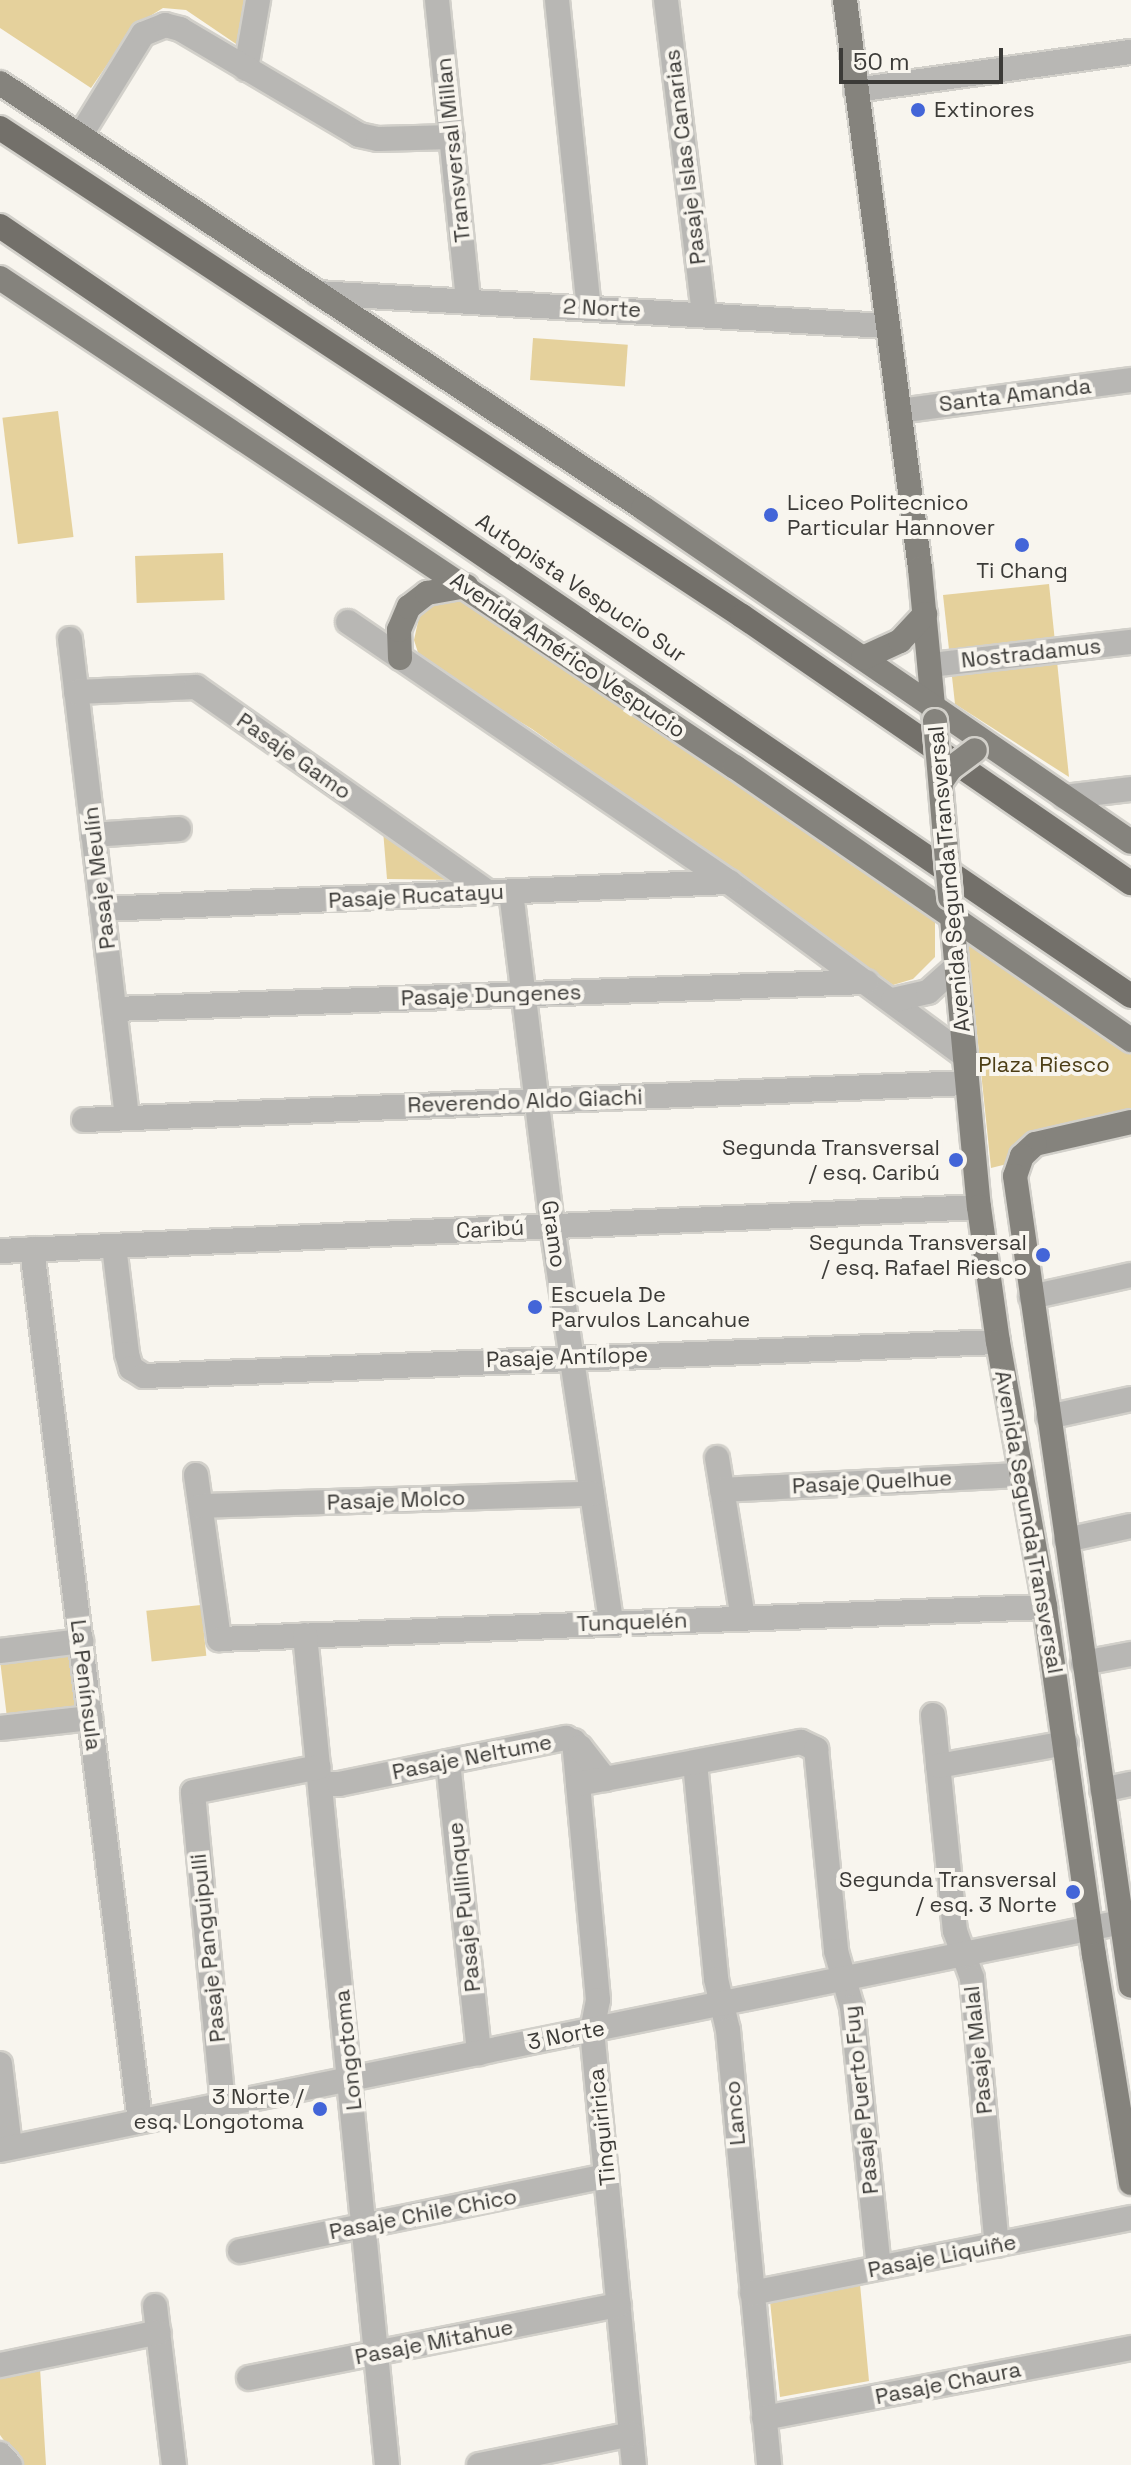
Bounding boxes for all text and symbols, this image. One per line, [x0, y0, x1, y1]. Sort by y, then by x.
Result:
scale bar [843, 32, 1007, 82]
text: 50 m [853, 46, 910, 77]
street label: Pasaje Islas Canarias [659, 48, 711, 266]
street label: Transversal Millan [430, 56, 476, 244]
place label: Extinores [934, 97, 1035, 123]
marker: Extinores [909, 101, 927, 119]
street label: 2 Norte [562, 293, 642, 323]
street label: Santa Amanda [937, 373, 1093, 417]
place label: Liceo Politecnico Particular Hannover [787, 489, 995, 540]
marker: Liceo Politecnico Particular Hannover [762, 506, 780, 524]
street label: Autopista Vespucio Sur [471, 508, 691, 668]
marker: Ti Chang [1013, 536, 1031, 554]
place label: Ti Chang [976, 558, 1068, 584]
street label: Avenida Américo Vespucio [445, 566, 691, 744]
street label: Nostradamus [960, 633, 1102, 673]
street label: Pasaje Gamo [232, 707, 356, 805]
street label: Avenida Segunda Transversal [922, 724, 976, 1034]
street label: Pasaje Meulín [77, 805, 121, 951]
street label: Pasaje Rucatayu [328, 878, 504, 914]
street label: Pasaje Dungenes [400, 979, 582, 1011]
park label: Plaza Riesco [978, 1052, 1110, 1078]
street label: Reverendo Aldo Giachi [407, 1084, 643, 1118]
place label: Segunda Transversal / esq. Caribú [721, 1134, 940, 1186]
marker: Segunda Transversal / esq. Caribú [947, 1151, 965, 1169]
street label: Gramo [536, 1199, 572, 1269]
street label: Caribú [455, 1214, 525, 1244]
place label: Segunda Transversal / esq. Rafael Riesco [808, 1229, 1027, 1280]
marker: Segunda Transversal / esq. Rafael Riesco [1034, 1246, 1052, 1264]
place label: Escuela De Parvulos Lancahue [551, 1281, 750, 1332]
marker: Escuela De Parvulos Lancahue [526, 1298, 544, 1316]
street label: Pasaje Antílope [485, 1341, 649, 1373]
street label: Avenida Segunda Transversal [989, 1368, 1069, 1676]
street label: Pasaje Quelhue [791, 1465, 953, 1499]
street label: Pasaje Molco [326, 1484, 466, 1516]
street label: Tunquelén [576, 1607, 688, 1637]
street label: La Península [65, 1618, 107, 1752]
street label: Pasaje Neltume [390, 1729, 554, 1785]
street label: Pasaje Pullinque [442, 1821, 486, 1993]
street label: Pasaje Panguipulli [185, 1852, 231, 2044]
place label: Segunda Transversal / esq. 3 Norte [838, 1866, 1057, 1918]
marker: Segunda Transversal / esq. 3 Norte [1064, 1883, 1082, 1901]
street label: Pasaje Malal [958, 1985, 998, 2115]
street label: Longotoma [329, 1988, 367, 2112]
street label: Pasaje Puerto Fuy [838, 2004, 884, 2196]
street label: 3 Norte [525, 2015, 607, 2055]
street label: Tinguiririca [583, 2067, 621, 2187]
street label: Lanco [719, 2080, 751, 2146]
place label: 3 Norte / esq. Longotoma [133, 2083, 304, 2134]
marker: 3 Norte / esq. Longotoma [311, 2100, 329, 2118]
street label: Pasaje Chile Chico [327, 2183, 519, 2245]
street label: Pasaje Liquiñe [865, 2229, 1019, 2283]
street label: Pasaje Mitahue [353, 2314, 515, 2370]
street label: Pasaje Chaura [873, 2356, 1023, 2410]

